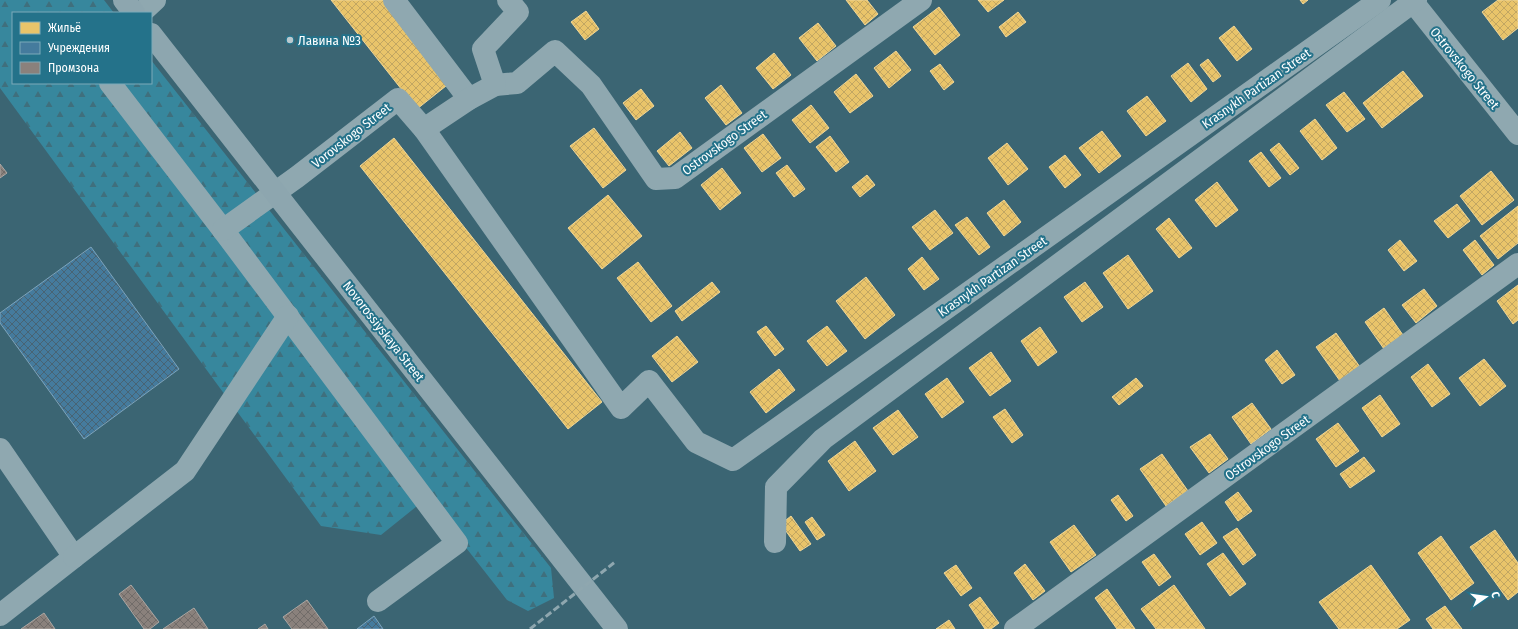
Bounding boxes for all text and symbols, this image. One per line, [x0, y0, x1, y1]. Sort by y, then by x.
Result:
legend [12, 12, 152, 84]
text: Жильё [48, 21, 81, 35]
street label: Ostrovskogo Street [1427, 24, 1503, 113]
place label: Лавина №3 [298, 33, 361, 48]
marker: Лавина №3 [285, 35, 295, 45]
text: Учреждения [47, 41, 110, 55]
street label: Krasnykh Partizan Street [1199, 45, 1314, 132]
text: Промзона [48, 61, 99, 75]
street label: Vorovskogo Street [309, 100, 394, 171]
street label: Ostrovskogo Street [679, 106, 770, 178]
street label: Krasnykh Partizan Street [935, 233, 1050, 320]
street label: Novorossiyskaya Street [340, 278, 428, 385]
street label: Ostrovskogo Street [1222, 411, 1313, 483]
north arrow [1466, 577, 1506, 617]
text: С [1488, 591, 1502, 599]

